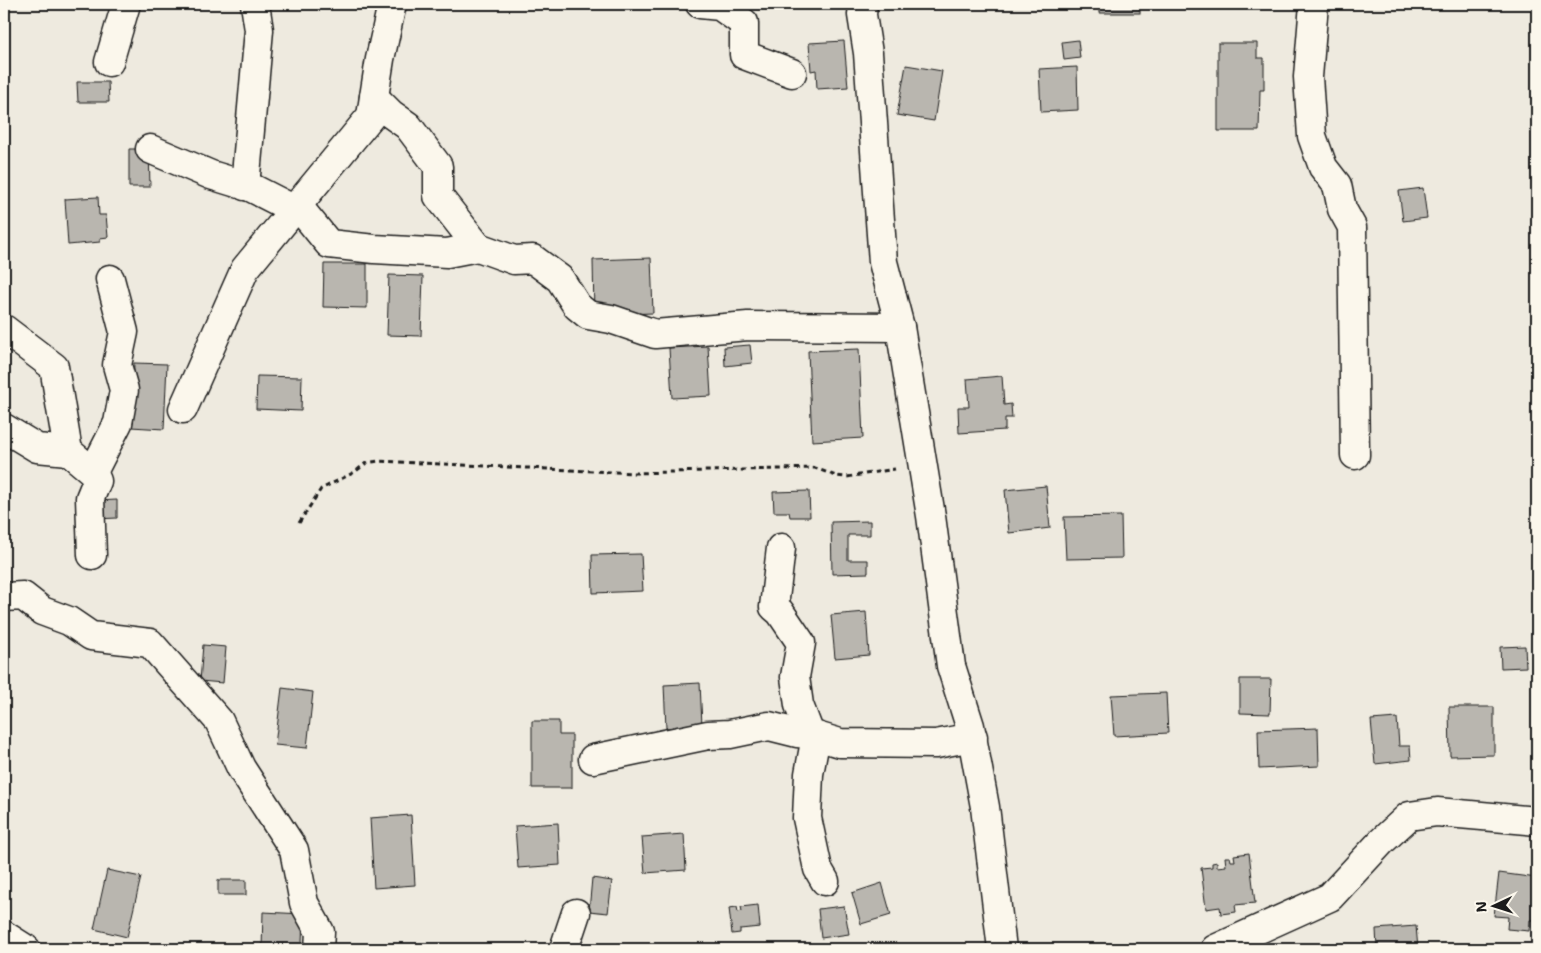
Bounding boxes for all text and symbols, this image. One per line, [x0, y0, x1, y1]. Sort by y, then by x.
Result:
north arrow [1468, 880, 1518, 930]
text: N [1472, 901, 1490, 913]

